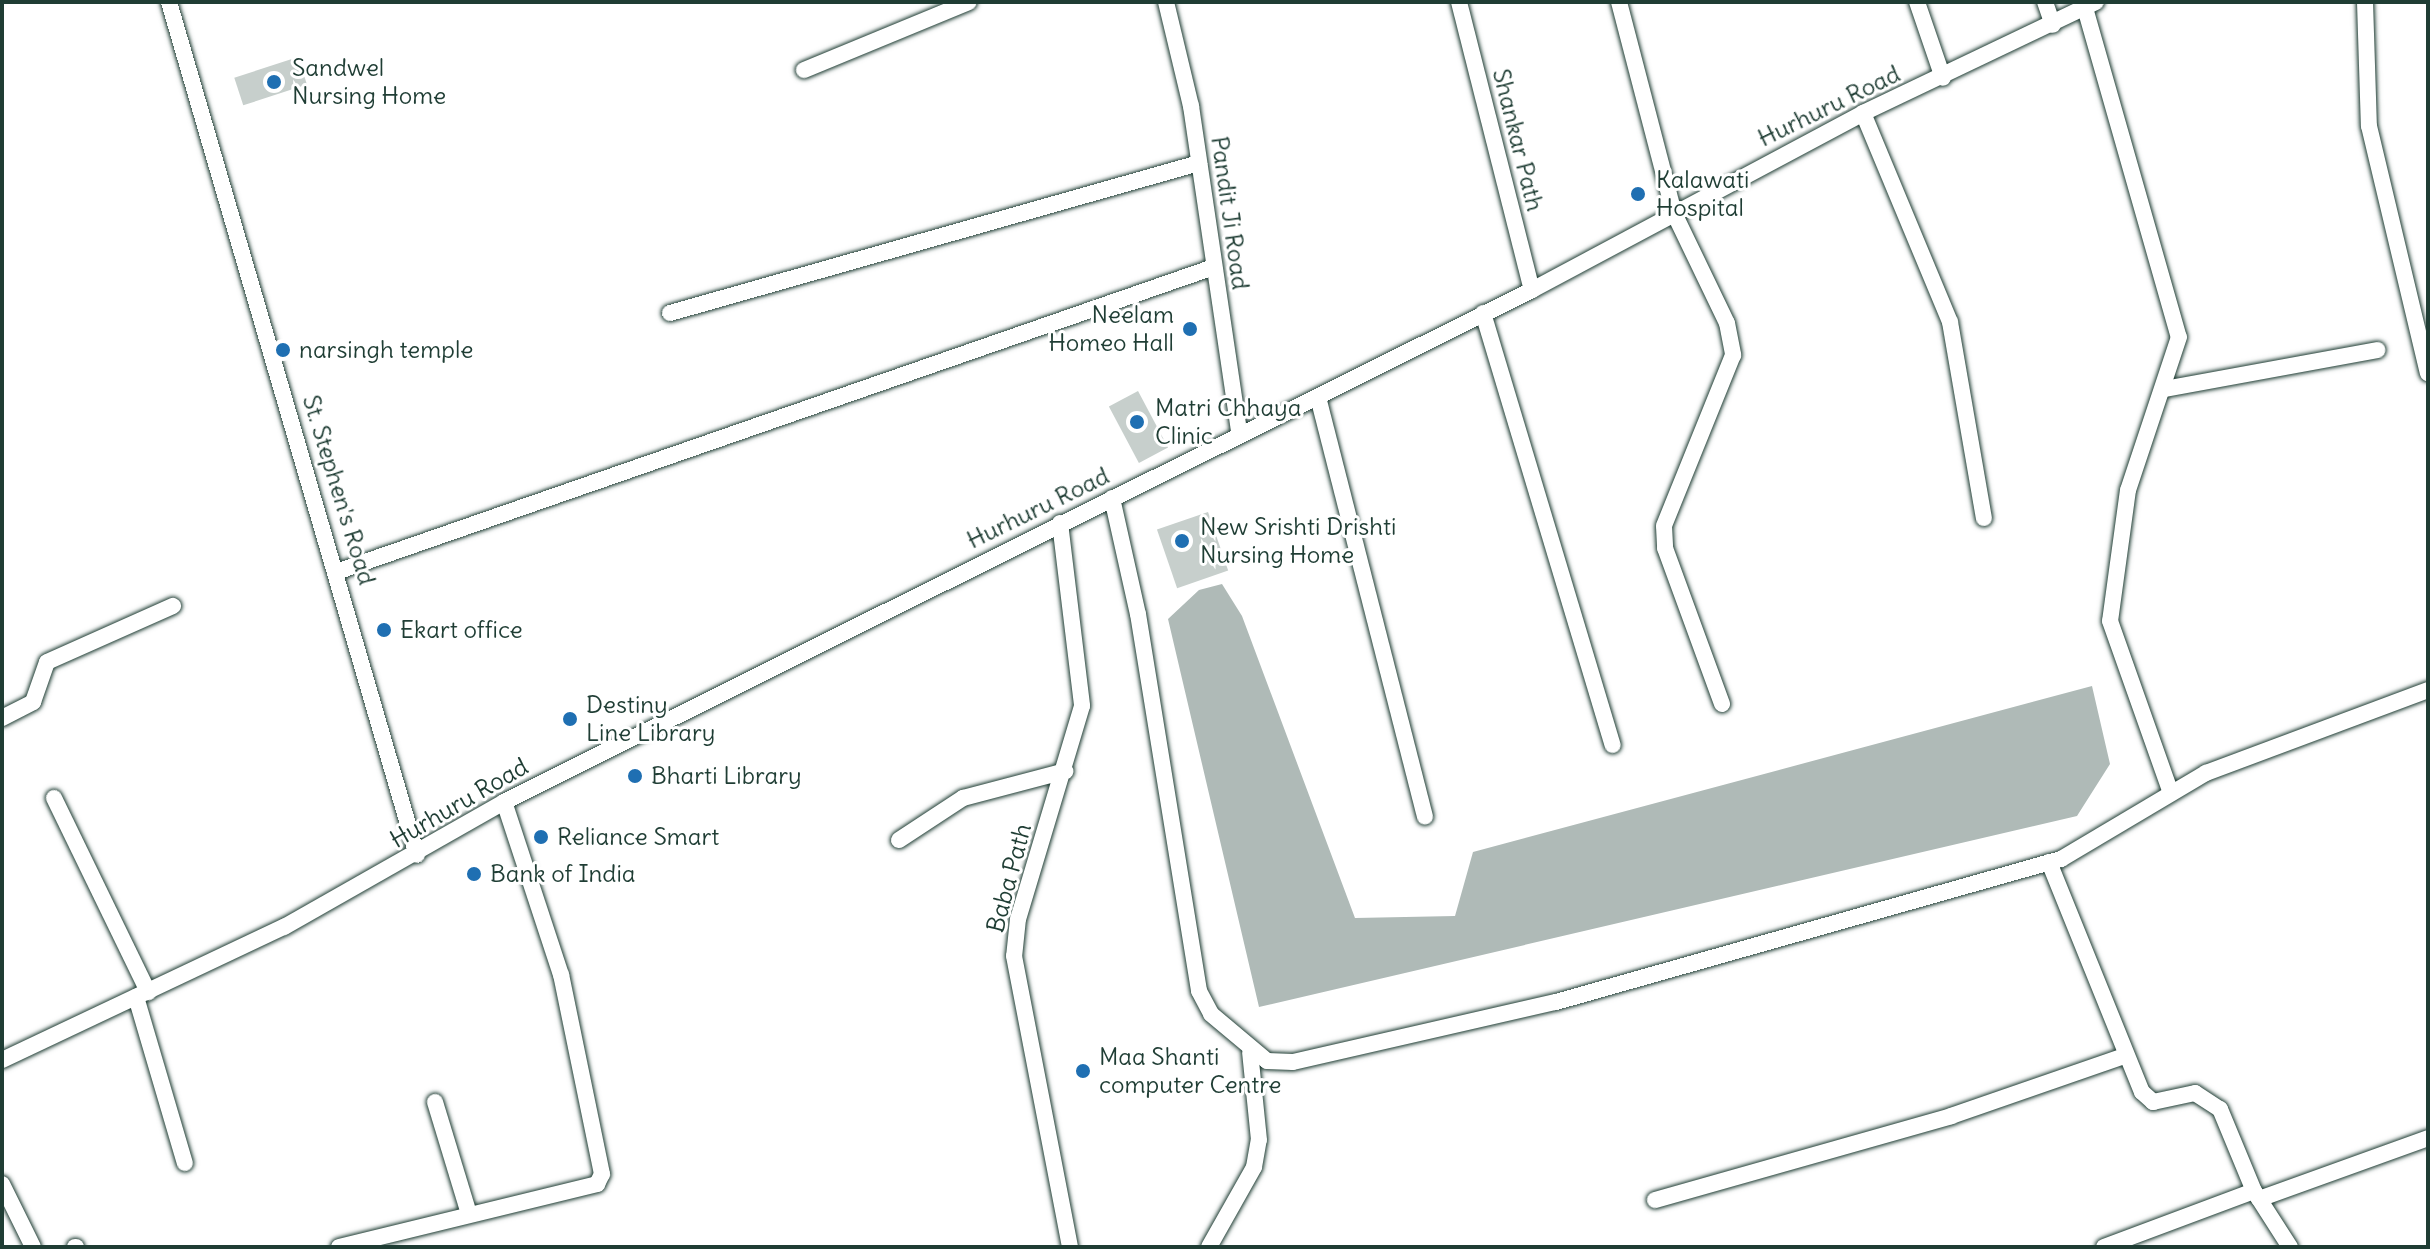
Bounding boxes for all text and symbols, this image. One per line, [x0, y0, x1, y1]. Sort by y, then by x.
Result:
place label: Sandwel Nursing Home [292, 54, 446, 110]
street label: Hurhuru Road [1753, 59, 1905, 153]
street label: Shankar Path [1486, 66, 1550, 214]
marker: Sandwel Nursing Home [263, 71, 285, 93]
street label: Pandit Ji Road [1205, 134, 1255, 292]
place label: Kalawati Hospital [1656, 166, 1749, 222]
marker: Kalawati Hospital [1627, 183, 1649, 205]
place label: Neelam Homeo Hall [1048, 301, 1174, 357]
marker: Neelam Homeo Hall [1181, 320, 1199, 338]
place label: narsingh temple [299, 336, 473, 364]
marker: narsingh temple [274, 341, 292, 359]
street label: St. Stephen's Road [296, 392, 382, 588]
place label: Matri Chhaya Clinic [1155, 394, 1301, 450]
marker: Matri Chhaya Clinic [1126, 411, 1148, 433]
street label: Hurhuru Road [962, 461, 1114, 555]
place label: New Srishti Drishti Nursing Home [1200, 513, 1396, 569]
marker: New Srishti Drishti Nursing Home [1171, 530, 1193, 552]
place label: Ekart office [400, 616, 523, 644]
marker: Ekart office [375, 621, 393, 639]
place label: Destiny Line Library [586, 691, 715, 747]
marker: Destiny Line Library [561, 710, 579, 728]
street label: Hurhuru Road [385, 752, 533, 854]
place label: Bharti Library [651, 762, 802, 790]
marker: Bharti Library [626, 767, 644, 785]
street label: Baba Path [981, 820, 1037, 936]
place label: Reliance Smart [557, 823, 719, 851]
marker: Reliance Smart [532, 828, 550, 846]
place label: Bank of India [490, 860, 636, 888]
marker: Bank of India [465, 865, 483, 883]
place label: Maa Shanti computer Centre [1099, 1043, 1281, 1099]
marker: Maa Shanti computer Centre [1074, 1062, 1092, 1080]

